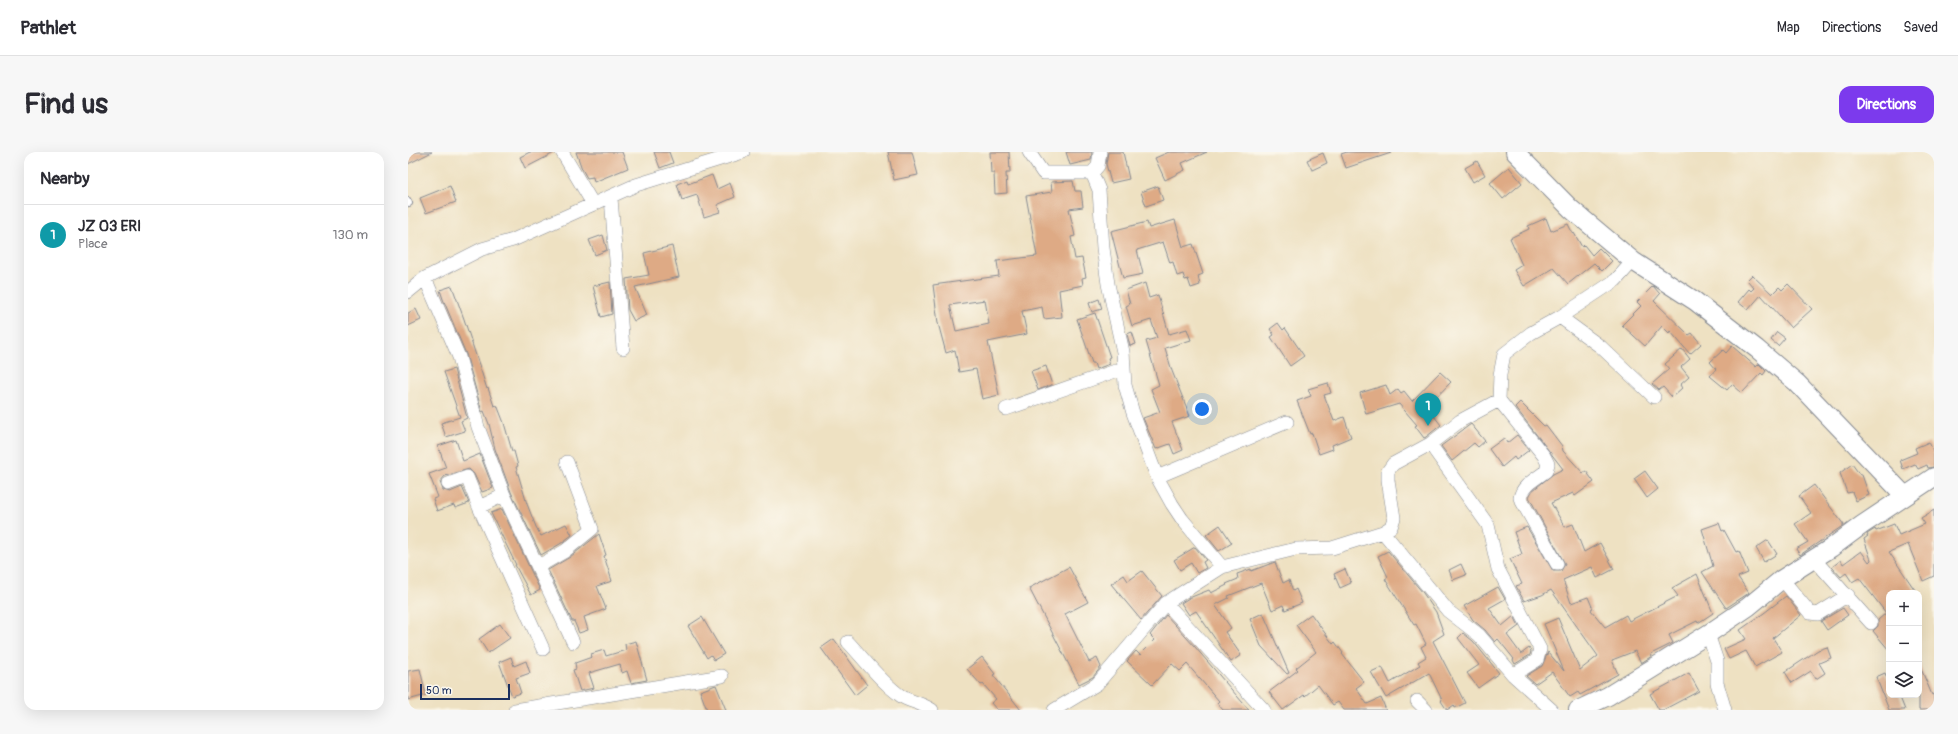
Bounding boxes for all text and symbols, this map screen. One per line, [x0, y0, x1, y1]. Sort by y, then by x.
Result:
text: Pathlet [20, 16, 76, 40]
text: Map [1777, 19, 1800, 36]
text: Directions [1822, 19, 1881, 36]
text: Saved [1903, 19, 1938, 36]
button: Directions [1839, 86, 1934, 123]
text: Find us [24, 87, 108, 122]
text: Nearby [40, 168, 89, 189]
text: JZ 03 ERI [78, 217, 141, 236]
text: 1 [50, 227, 56, 243]
text: 130 m [332, 227, 368, 243]
text: Place [78, 236, 107, 252]
pin: 1 [1415, 393, 1441, 426]
your location [1192, 399, 1212, 419]
map controls [1886, 590, 1922, 698]
button: + [1886, 590, 1922, 626]
button: − [1886, 626, 1922, 662]
button: layers [1886, 662, 1922, 698]
scale bar [420, 682, 510, 701]
text: 50 m [426, 684, 452, 697]

